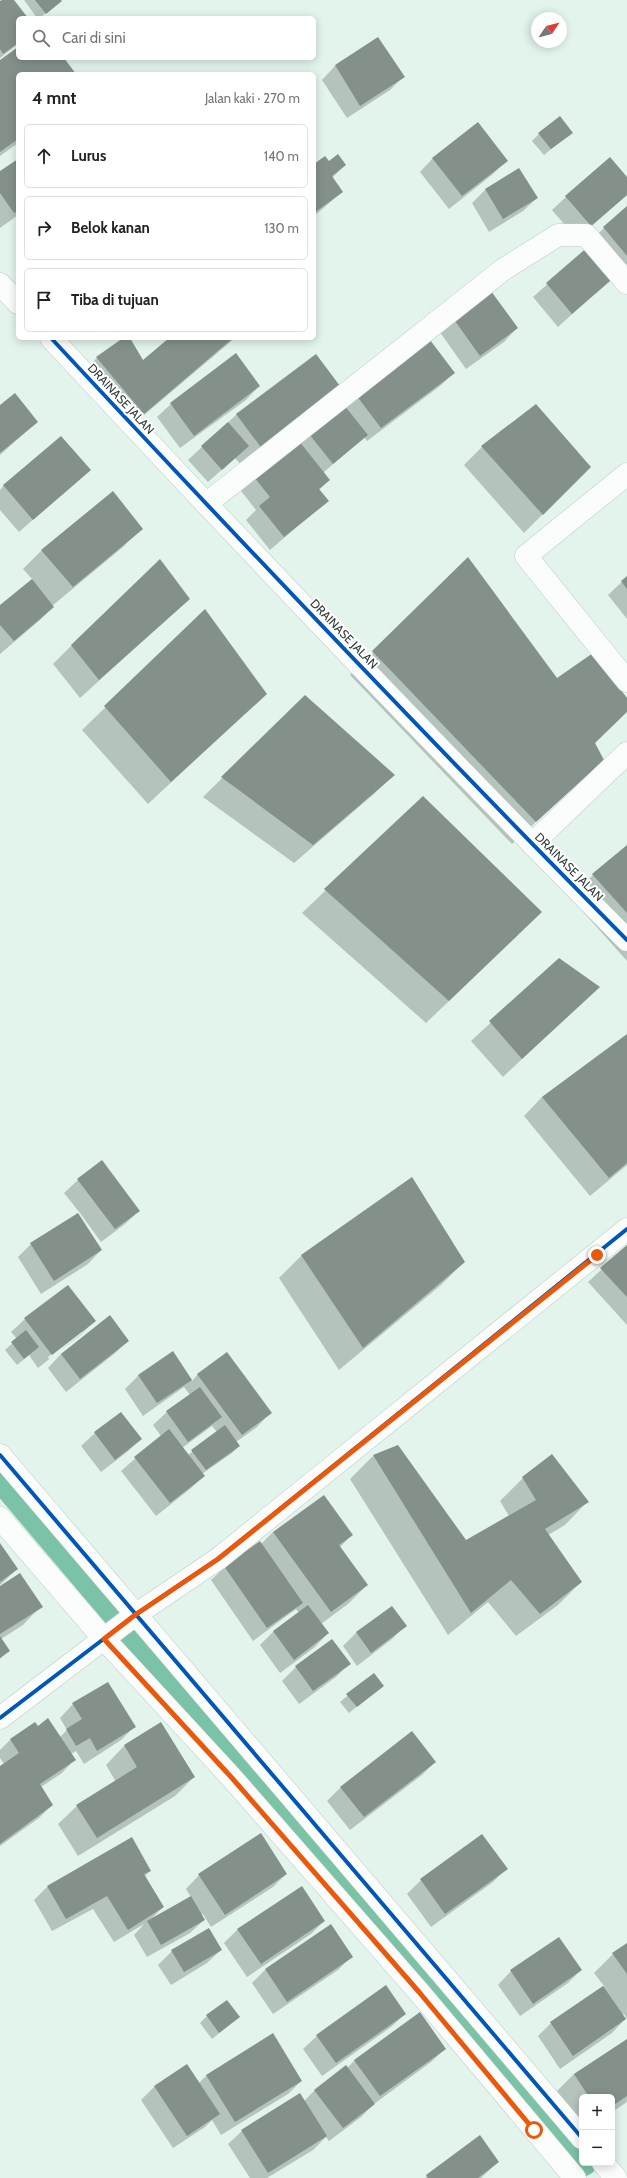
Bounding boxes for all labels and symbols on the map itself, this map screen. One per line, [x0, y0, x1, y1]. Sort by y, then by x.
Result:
north arrow [531, 12, 567, 48]
street label: DRAINASE JALAN [85, 360, 158, 437]
street label: DRAINASE JALAN [307, 596, 381, 672]
street label: DRAINASE JALAN [532, 829, 607, 904]
route end [588, 1246, 606, 1264]
route start [525, 2121, 543, 2139]

